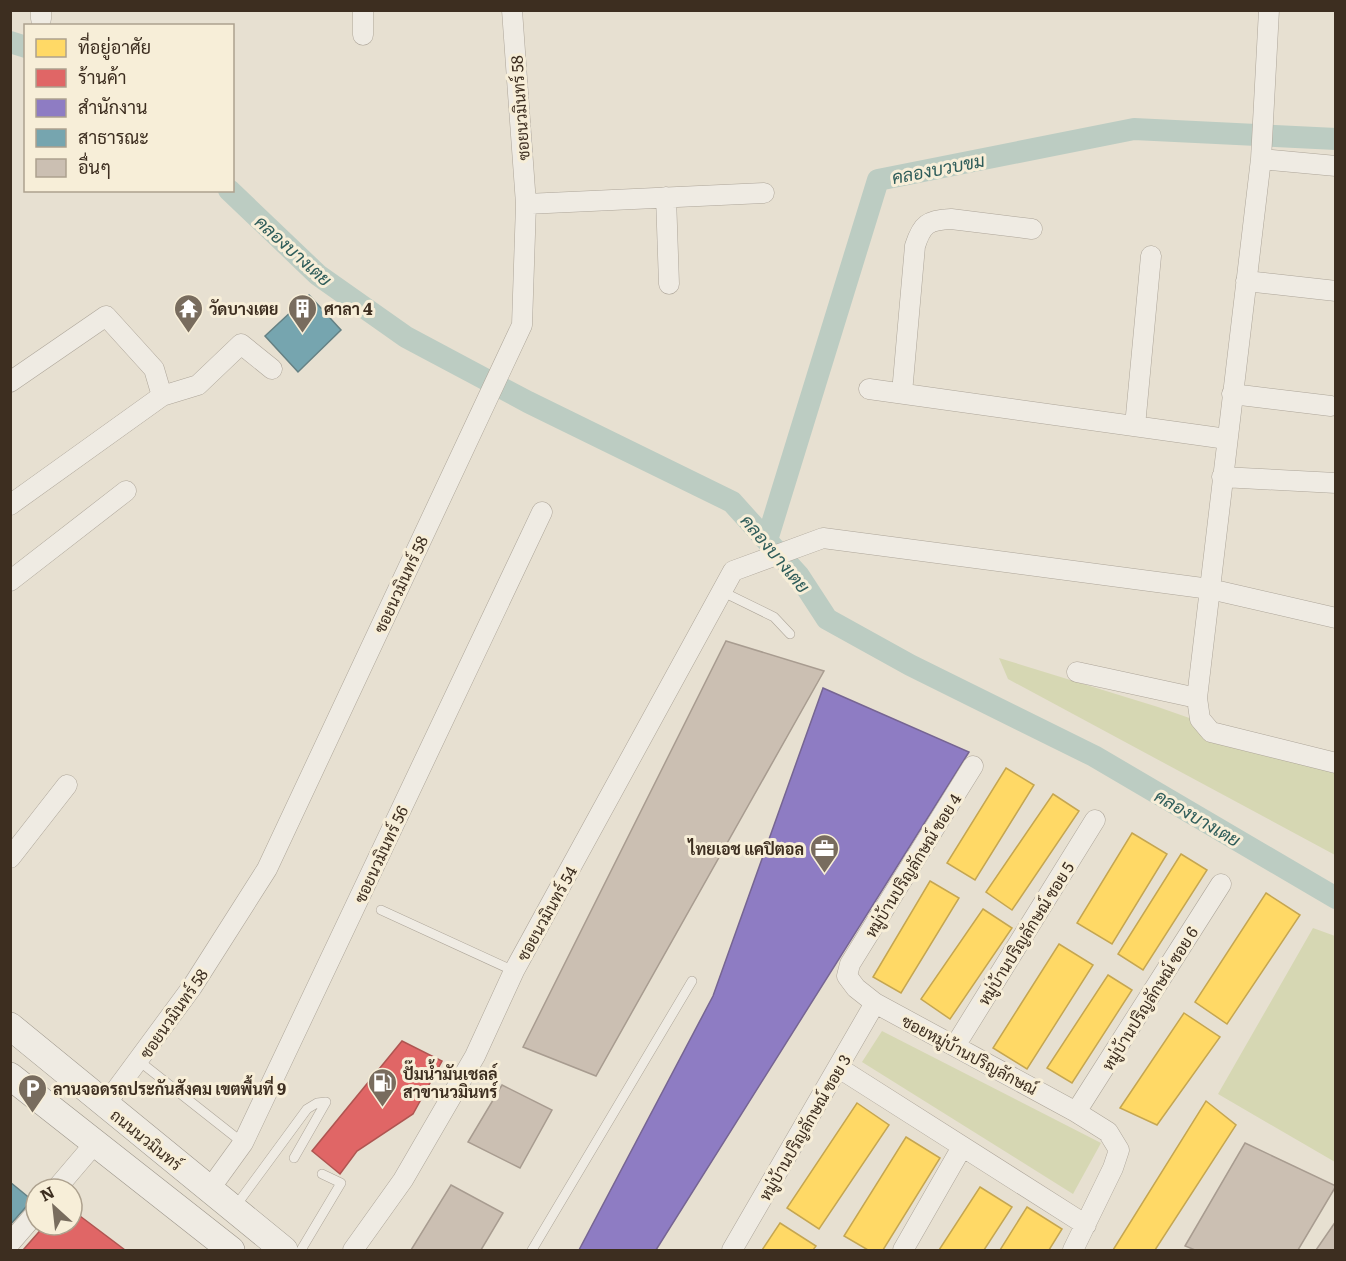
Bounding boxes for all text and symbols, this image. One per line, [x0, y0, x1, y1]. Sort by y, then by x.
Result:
legend [24, 24, 234, 192]
text: ที่อยู่อาศัย [78, 32, 151, 61]
street label: ซอยนวมินทร์ 58 [503, 55, 535, 161]
text: ร้านค้า [78, 63, 127, 90]
text: สำนักงาน [78, 93, 147, 120]
text: สาธารณะ [78, 123, 149, 150]
water label: คลองบวบขม [889, 146, 987, 190]
text: อื่นๆ [78, 152, 111, 180]
water label: คลองบางเตย [250, 208, 338, 292]
temple icon: วัดบางเตย [172, 292, 204, 334]
building icon: ศาลา 4 [287, 292, 319, 334]
place label: วัดบางเตย [209, 296, 278, 320]
place label: ศาลา 4 [324, 296, 373, 320]
water label: คลองบางเตย [735, 508, 817, 598]
street label: ซอยนวมินทร์ 58 [367, 531, 433, 637]
water label: คลองบางเตย [1150, 781, 1246, 853]
street label: หมู่บ้านปริญลักษณ์ ซอย 4 [858, 788, 967, 942]
street label: ซอยนวมินทร์ 56 [347, 801, 413, 907]
office icon: ไทยเอช แคปิตอล [809, 832, 841, 874]
place label: ไทยเอช แคปิตอล [686, 836, 804, 860]
street label: หมู่บ้านปริญลักษณ์ ซอย 5 [971, 857, 1080, 1010]
street label: ซอยนวมินทร์ 54 [510, 861, 582, 965]
street label: หมู่บ้านปริญลักษณ์ ซอย 6 [1095, 921, 1204, 1075]
street label: ซอยนวมินทร์ 58 [133, 963, 213, 1063]
street label: ซอยหมู่บ้านปริญลักษณ์ [897, 1008, 1042, 1101]
street label: หมู่บ้านปริญลักษณ์ ซอย 3 [752, 1049, 857, 1205]
place label: ปั๊มน้ำมันเชลล์ สาขานวมินทร์ [403, 1059, 499, 1103]
fuel station icon: ปั๊มน้ำมันเชลล์ สาขานวมินทร์ [366, 1066, 398, 1108]
parking icon: ลานจอดรถประกันสังคม เขตพื้นที่ 9 [16, 1072, 48, 1114]
place label: ลานจอดรถประกันสังคม เขตพื้นที่ 9 [53, 1075, 286, 1100]
street label: ถนนนวมินทร์ [106, 1103, 188, 1176]
north arrow [24, 1177, 84, 1237]
text: N [35, 1179, 58, 1206]

